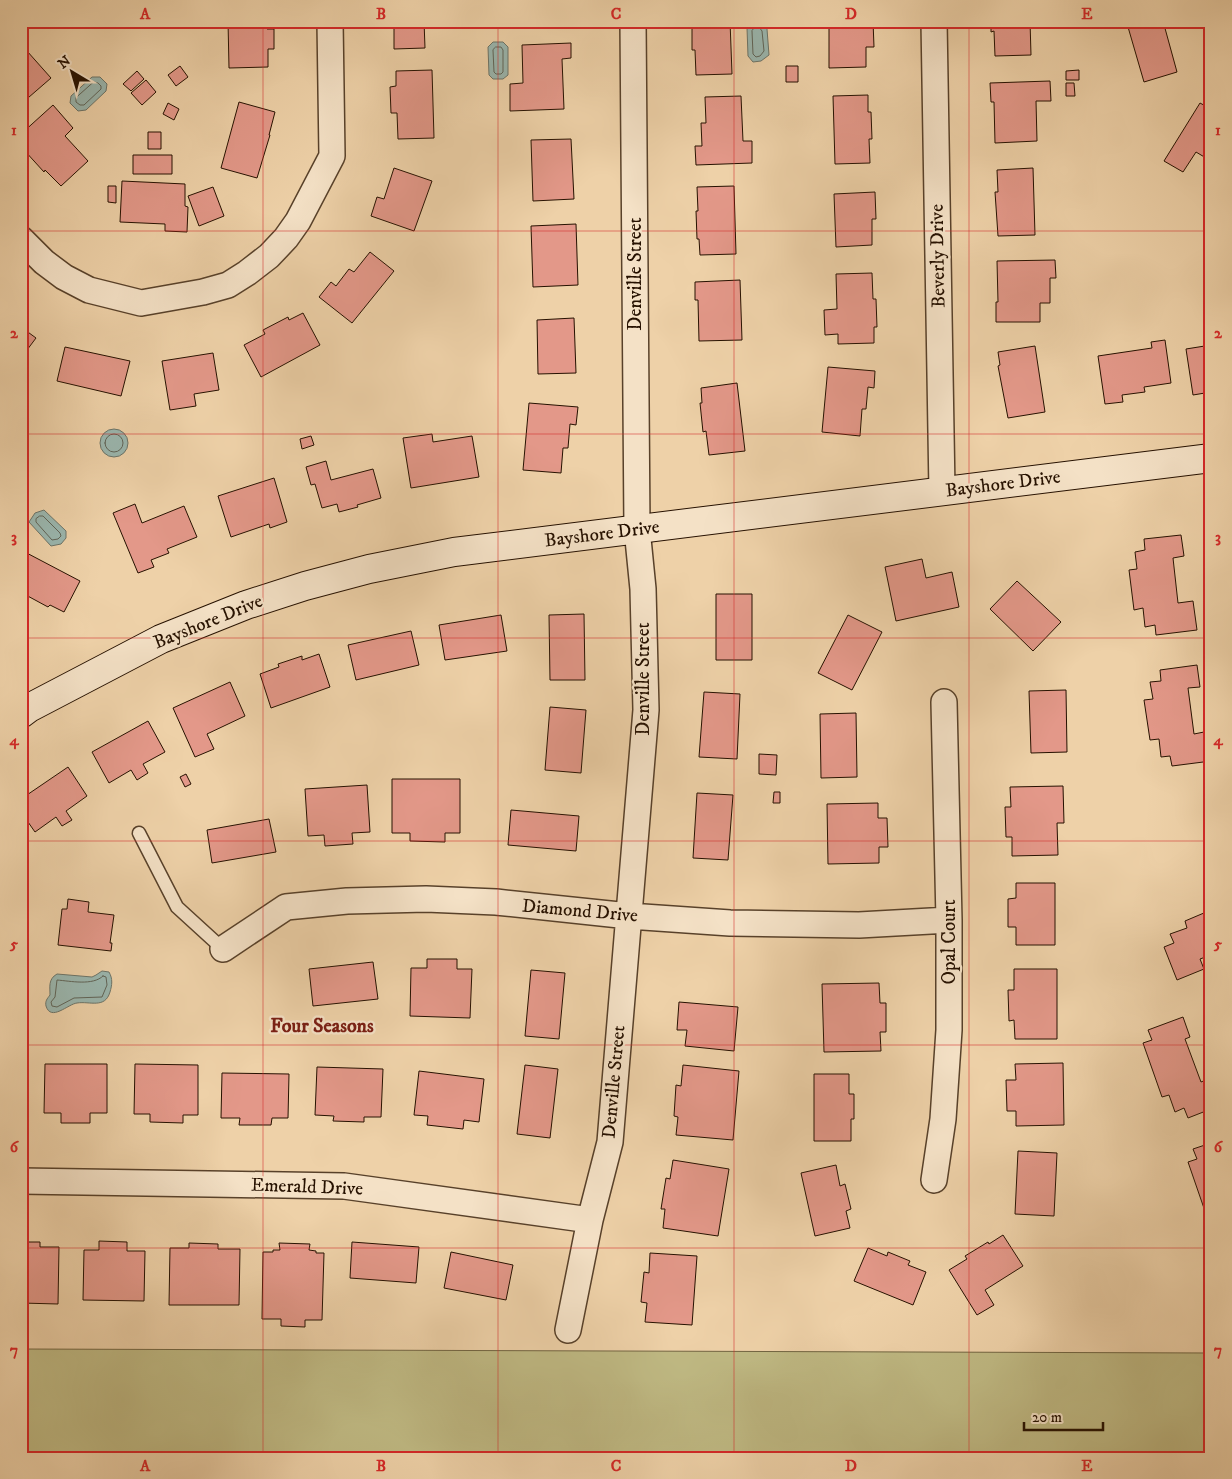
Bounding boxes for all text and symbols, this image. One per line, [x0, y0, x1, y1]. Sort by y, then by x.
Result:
text: A [139, 4, 151, 24]
text: B [376, 4, 386, 24]
text: C [611, 4, 621, 24]
text: D [845, 4, 857, 24]
text: E [1081, 4, 1093, 24]
north arrow [48, 48, 98, 98]
text: N [55, 52, 75, 73]
text: 1 [11, 120, 17, 140]
text: 1 [1215, 120, 1221, 140]
street label: Beverly Drive [926, 204, 950, 308]
street label: Denville Street [624, 217, 647, 331]
text: 2 [10, 323, 19, 343]
text: 2 [1214, 323, 1223, 343]
street label: Bayshore Drive [944, 466, 1062, 502]
street label: Bayshore Drive [543, 516, 661, 552]
text: 3 [11, 527, 17, 547]
text: 3 [1215, 527, 1221, 547]
street label: Bayshore Drive [150, 590, 266, 654]
street label: Denville Street [632, 622, 655, 736]
text: 4 [8, 730, 19, 750]
text: 4 [1212, 730, 1223, 750]
street label: Diamond Drive [521, 894, 639, 928]
street label: Opal Court [938, 899, 961, 985]
text: 5 [9, 934, 18, 954]
text: 5 [1213, 934, 1222, 954]
district label: Four Seasons [270, 1014, 374, 1039]
street label: Denville Street [598, 1025, 630, 1139]
text: 6 [10, 1137, 20, 1157]
text: 6 [1214, 1137, 1224, 1157]
street label: Emerald Drive [251, 1174, 364, 1200]
text: 7 [10, 1340, 18, 1360]
text: 7 [1214, 1340, 1222, 1360]
scale bar [1024, 1399, 1103, 1431]
text: 20 m [1032, 1408, 1062, 1427]
text: A [139, 1456, 151, 1476]
text: B [376, 1456, 386, 1476]
text: C [611, 1456, 621, 1476]
text: D [845, 1456, 857, 1476]
text: E [1081, 1456, 1093, 1476]

